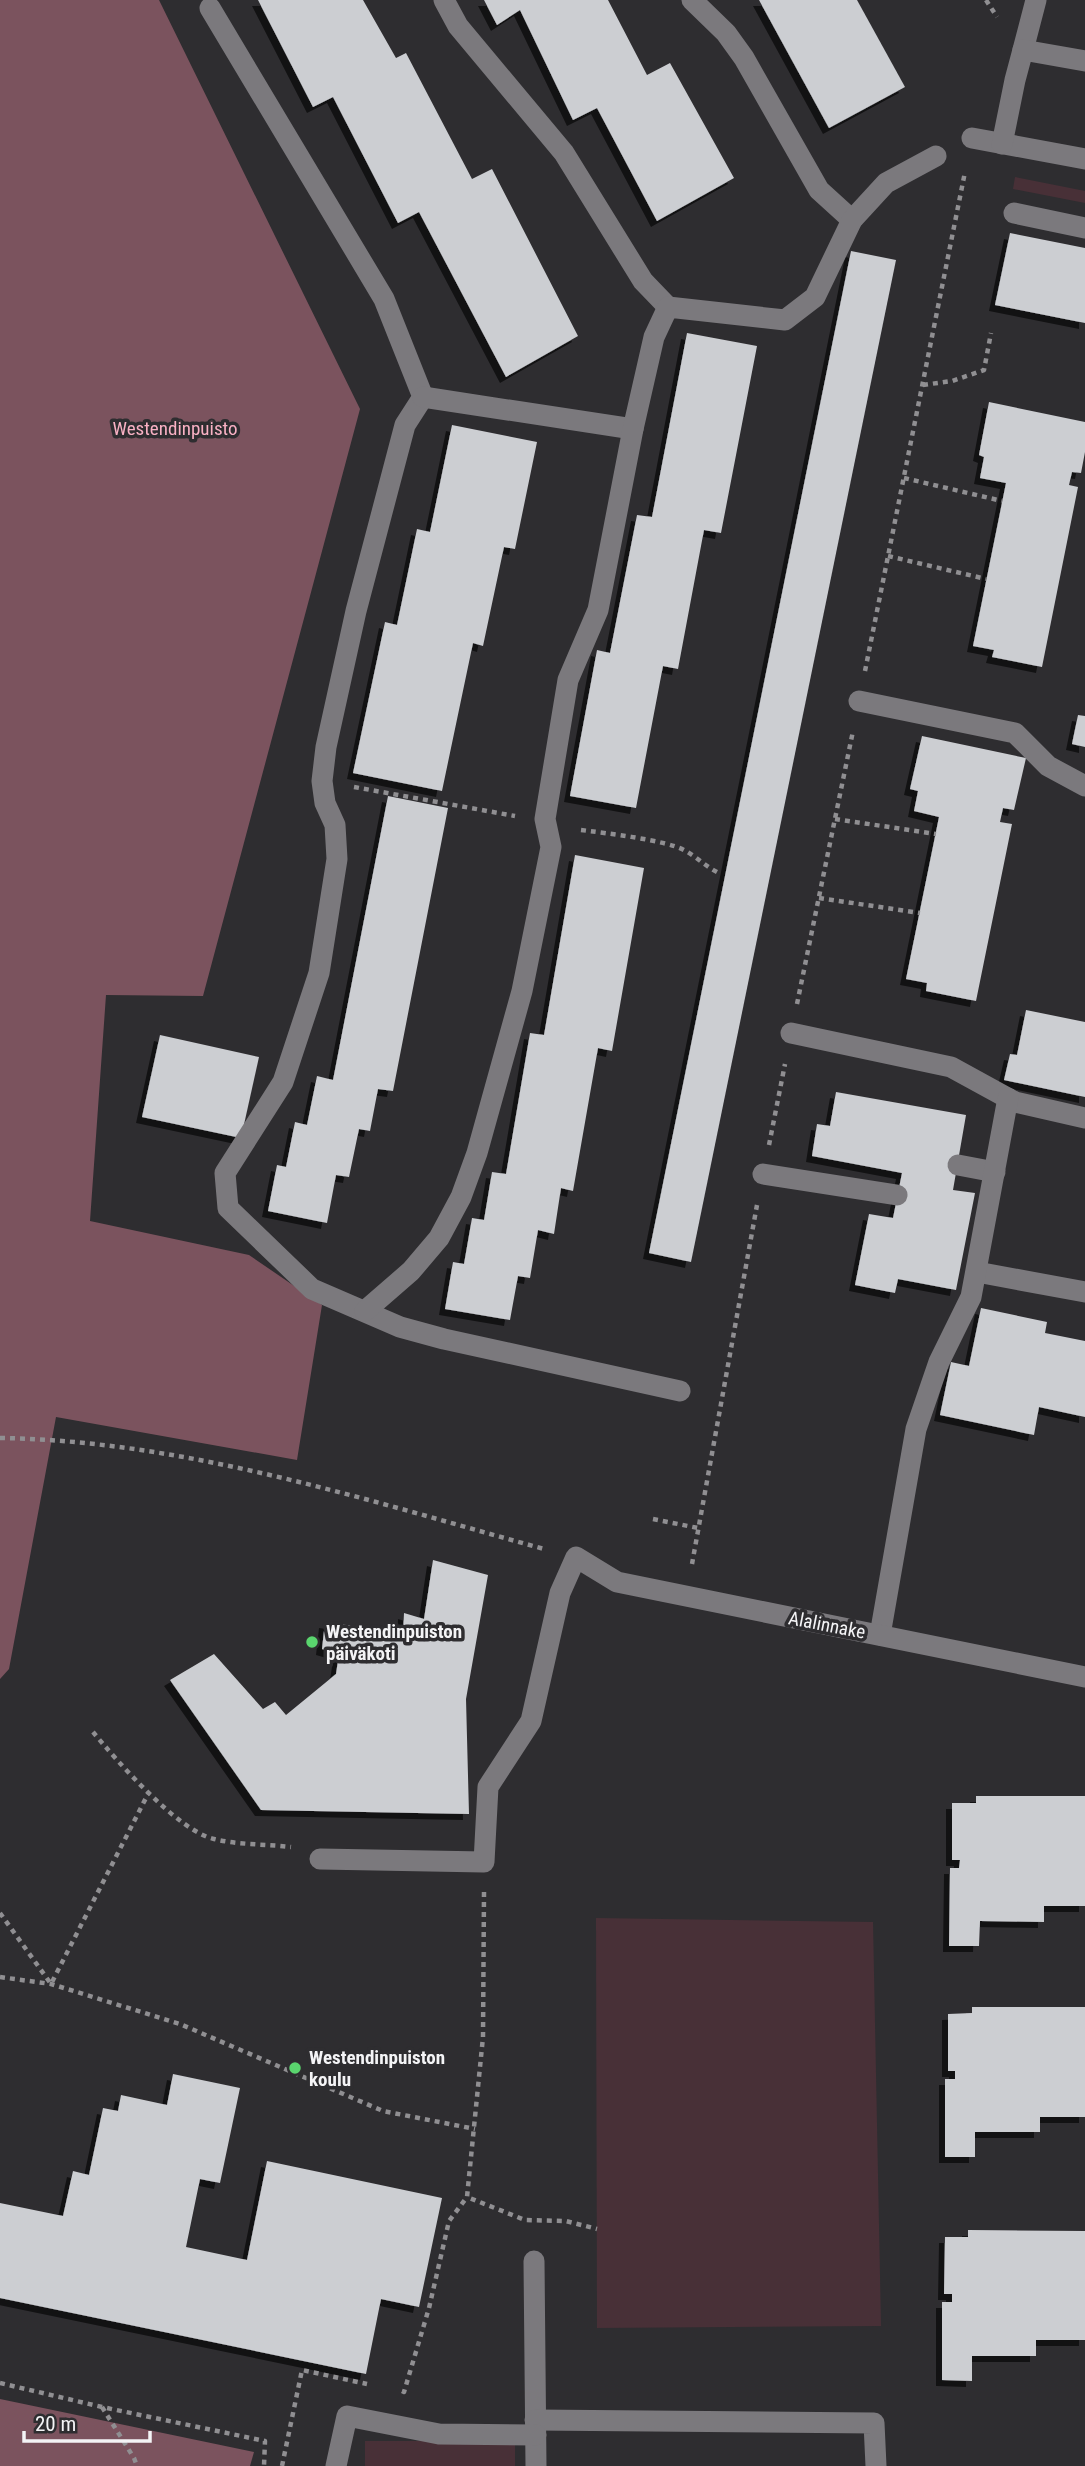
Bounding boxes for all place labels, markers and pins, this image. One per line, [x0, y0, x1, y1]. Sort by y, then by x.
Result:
place label: Westendinpuiston päiväkoti [326, 1620, 462, 1665]
marker: Westendinpuiston päiväkoti [304, 1634, 320, 1650]
place label: Westendinpuiston koulu [309, 2046, 445, 2091]
marker: Westendinpuiston koulu [287, 2060, 303, 2076]

